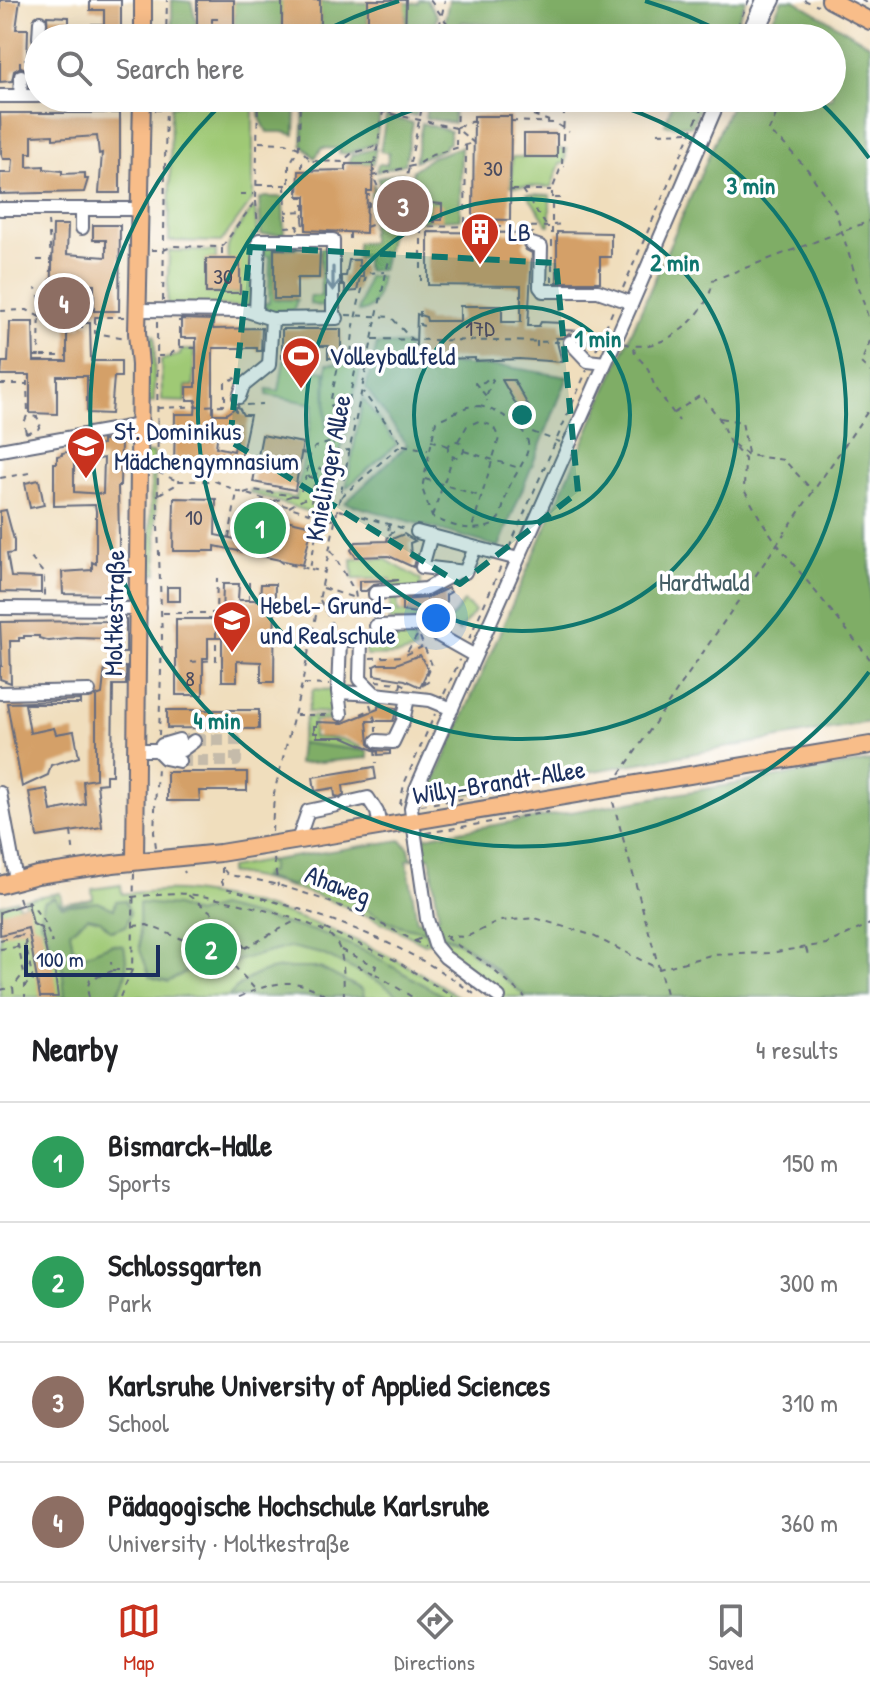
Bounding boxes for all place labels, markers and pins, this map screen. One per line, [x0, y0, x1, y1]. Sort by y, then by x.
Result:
pin: 3 [377, 176, 429, 236]
building icon: LB [459, 211, 501, 266]
place label: LB [508, 214, 531, 249]
pin: 4 [38, 273, 90, 333]
sports icon: Volleyballfeld [280, 335, 322, 390]
place label: Volleyballfeld [329, 338, 456, 373]
centre of rings [508, 401, 536, 429]
place label: St. Dominikus Mädchengymnasium [114, 413, 299, 478]
school or university icon: St. Dominikus Mädchengymnasium [65, 425, 107, 480]
pin: 1 [234, 498, 286, 558]
place label: Hebel- Grund- und Realschule [260, 587, 396, 652]
school or university icon: Hebel- Grund- und Realschule [211, 599, 253, 654]
pin: 2 [185, 919, 237, 979]

